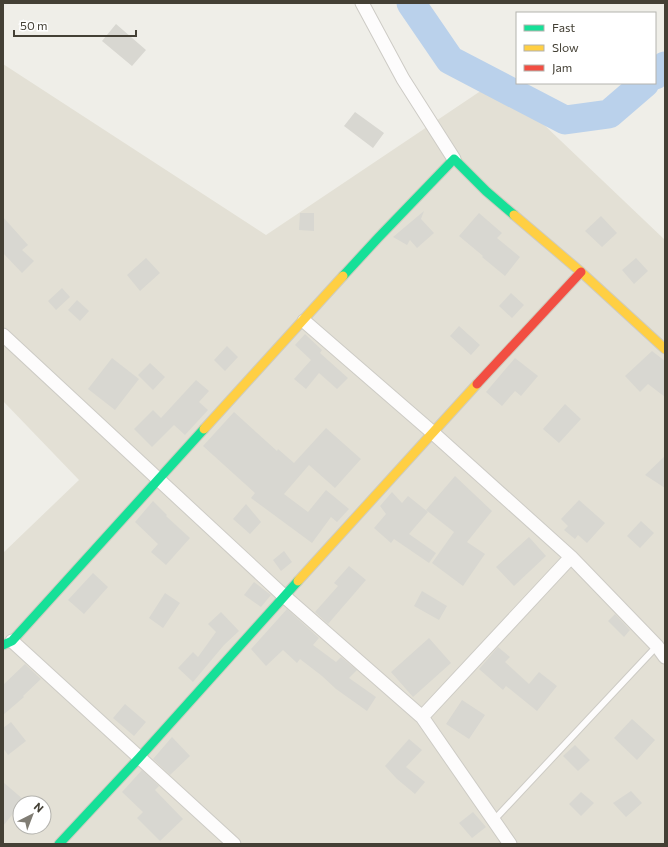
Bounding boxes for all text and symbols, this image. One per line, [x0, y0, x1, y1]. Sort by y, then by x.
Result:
scale bar [14, 12, 136, 38]
legend [516, 12, 656, 84]
text: 50 m [20, 18, 48, 32]
text: Fast [552, 20, 575, 34]
text: Slow [552, 40, 579, 54]
text: Jam [552, 60, 572, 75]
north arrow [12, 795, 52, 835]
text: N [32, 800, 46, 815]

